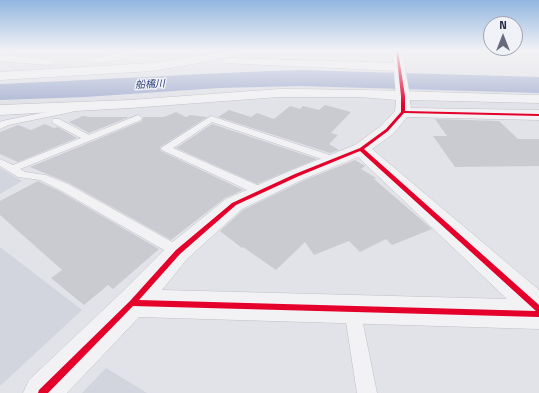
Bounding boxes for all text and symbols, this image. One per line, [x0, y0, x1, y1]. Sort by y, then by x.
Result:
north arrow [483, 16, 523, 56]
text: N [499, 17, 507, 33]
water label: 船橋川 [135, 78, 165, 92]

